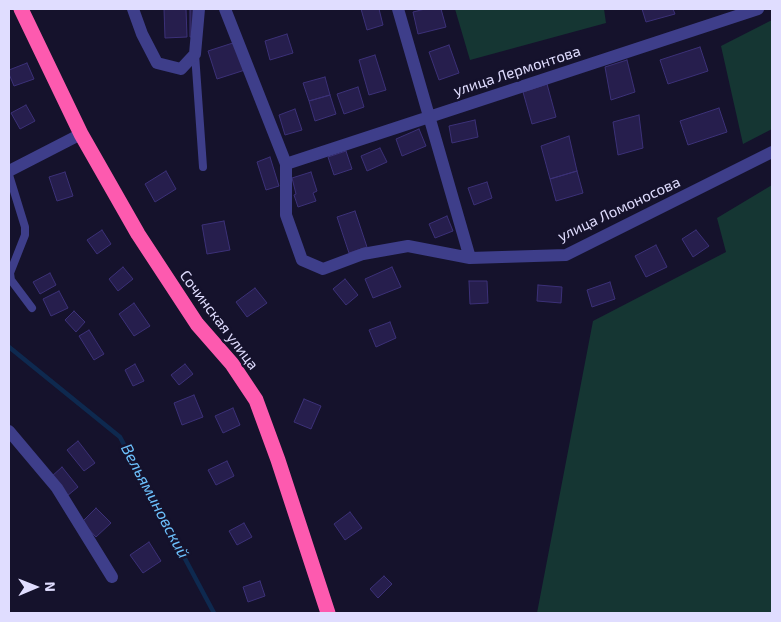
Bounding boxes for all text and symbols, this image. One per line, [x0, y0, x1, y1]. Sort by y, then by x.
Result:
street label: улица Лермонтова [451, 42, 583, 100]
street label: улица Ломоносова [555, 173, 683, 245]
street label: Сочинская улица [176, 267, 262, 373]
water label: Вельяминовский [117, 440, 193, 562]
north arrow [10, 562, 60, 612]
text: N [42, 582, 59, 592]

